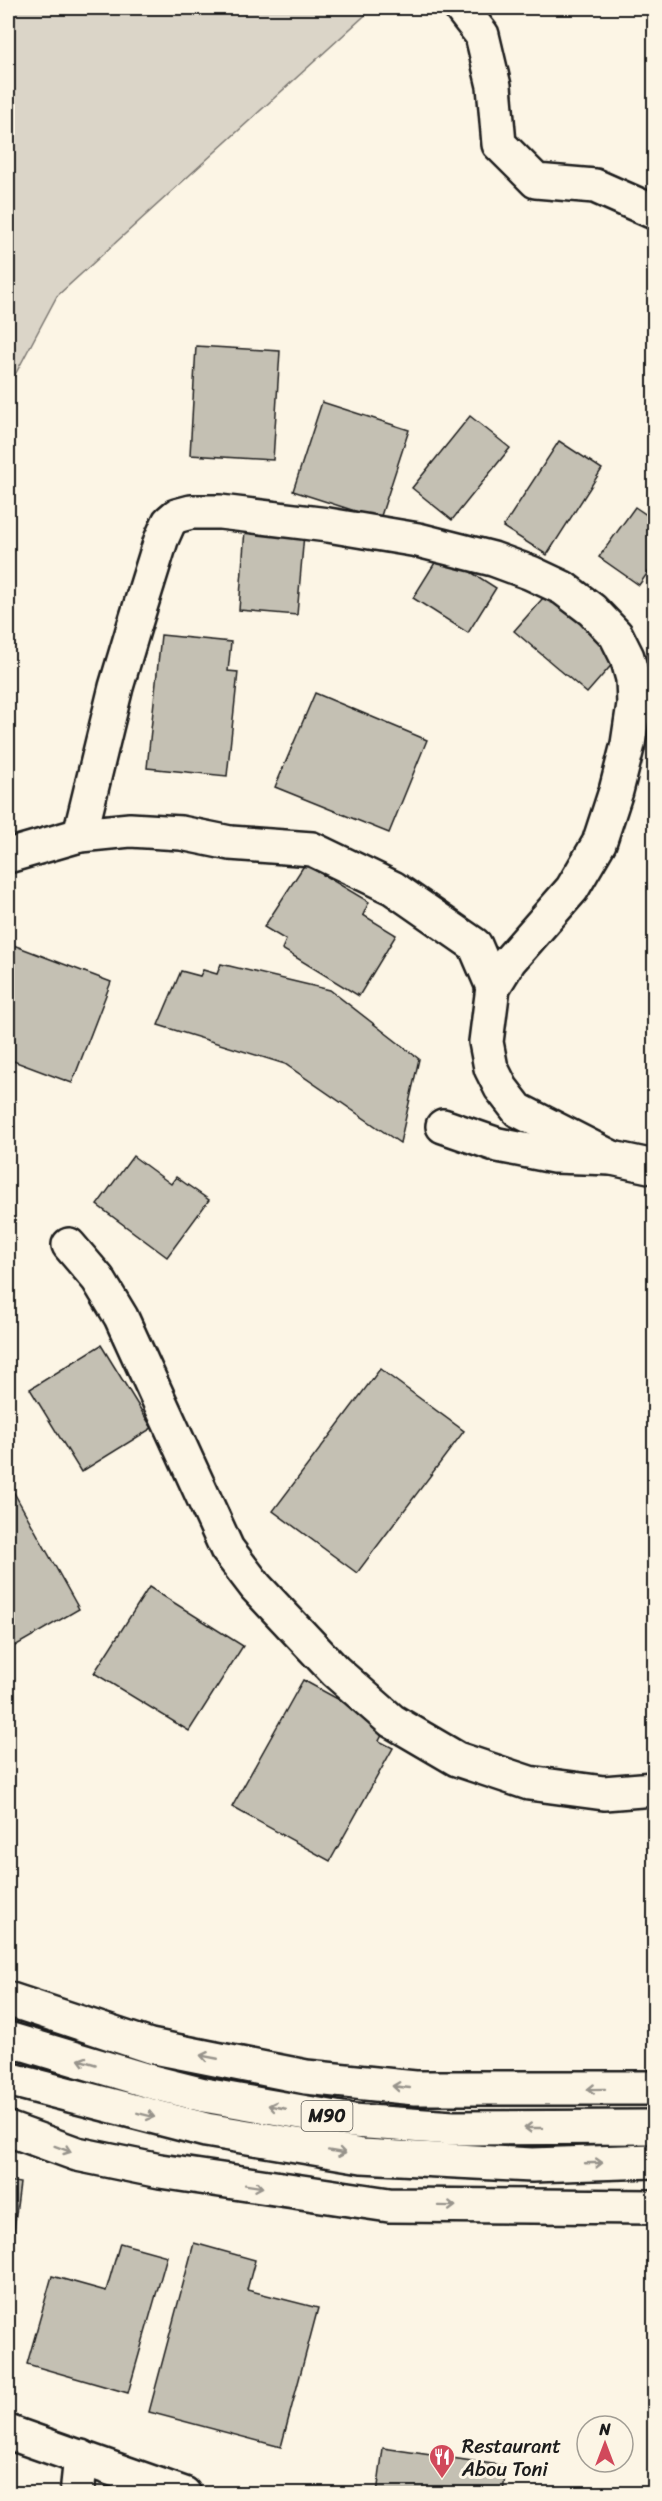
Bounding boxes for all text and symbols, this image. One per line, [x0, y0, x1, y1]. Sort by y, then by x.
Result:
one-way arrow [199, 2051, 218, 2063]
one-way arrow [78, 2056, 97, 2067]
one-way arrow [392, 2081, 412, 2092]
one-way arrow [587, 2083, 607, 2095]
one-way arrow [267, 2101, 287, 2112]
road number: M90 [302, 2101, 352, 2131]
one-way arrow [136, 2109, 155, 2121]
one-way arrow [524, 2122, 544, 2134]
one-way arrow [53, 2144, 71, 2155]
one-way arrow [327, 2146, 346, 2157]
one-way arrow [584, 2157, 604, 2169]
one-way arrow [243, 2181, 263, 2192]
one-way arrow [437, 2200, 457, 2212]
north arrow [575, 2414, 635, 2474]
text: N [598, 2415, 611, 2444]
place label: Restaurant Abou Toni [461, 2429, 561, 2487]
restaurant icon: Restaurant Abou Toni [427, 2442, 457, 2480]

